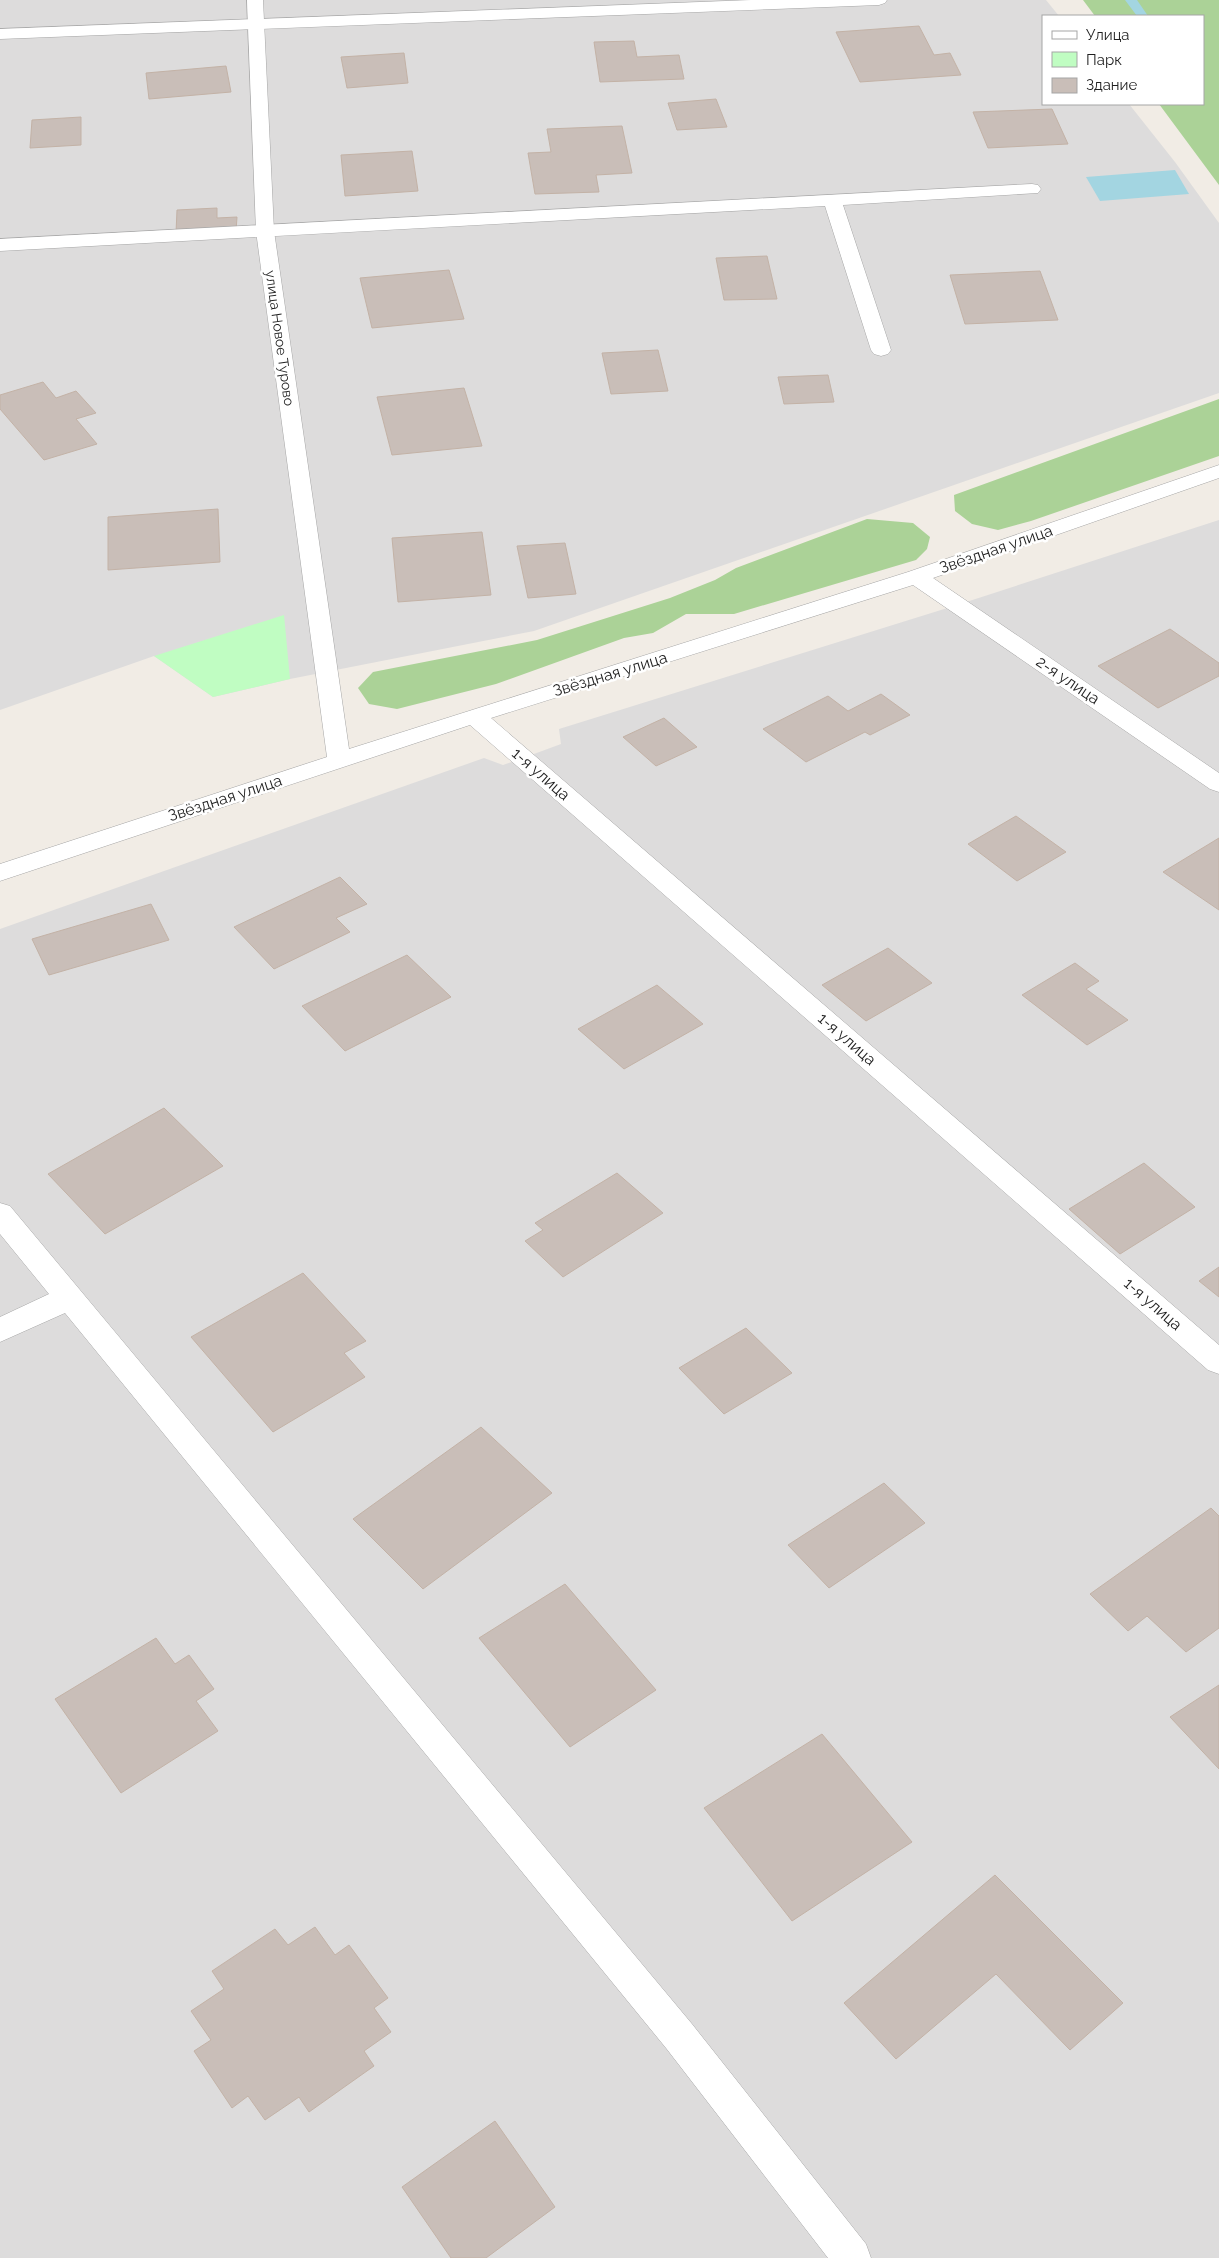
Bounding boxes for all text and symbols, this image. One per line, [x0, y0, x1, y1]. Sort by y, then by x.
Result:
legend [1042, 15, 1204, 105]
text: Улица [1086, 26, 1130, 44]
text: Парк [1086, 51, 1122, 69]
text: Здание [1086, 76, 1138, 94]
street label: улица Новое Турово [263, 269, 297, 407]
street label: Звёздная улица [937, 521, 1055, 577]
street label: Звёздная улица [551, 648, 669, 700]
street label: 2-я улица [1033, 652, 1103, 708]
street label: 1-я улица [508, 744, 574, 804]
street label: Звёздная улица [166, 771, 284, 825]
street label: 1-я улица [814, 1009, 880, 1069]
street label: 1-я улица [1120, 1274, 1186, 1334]

